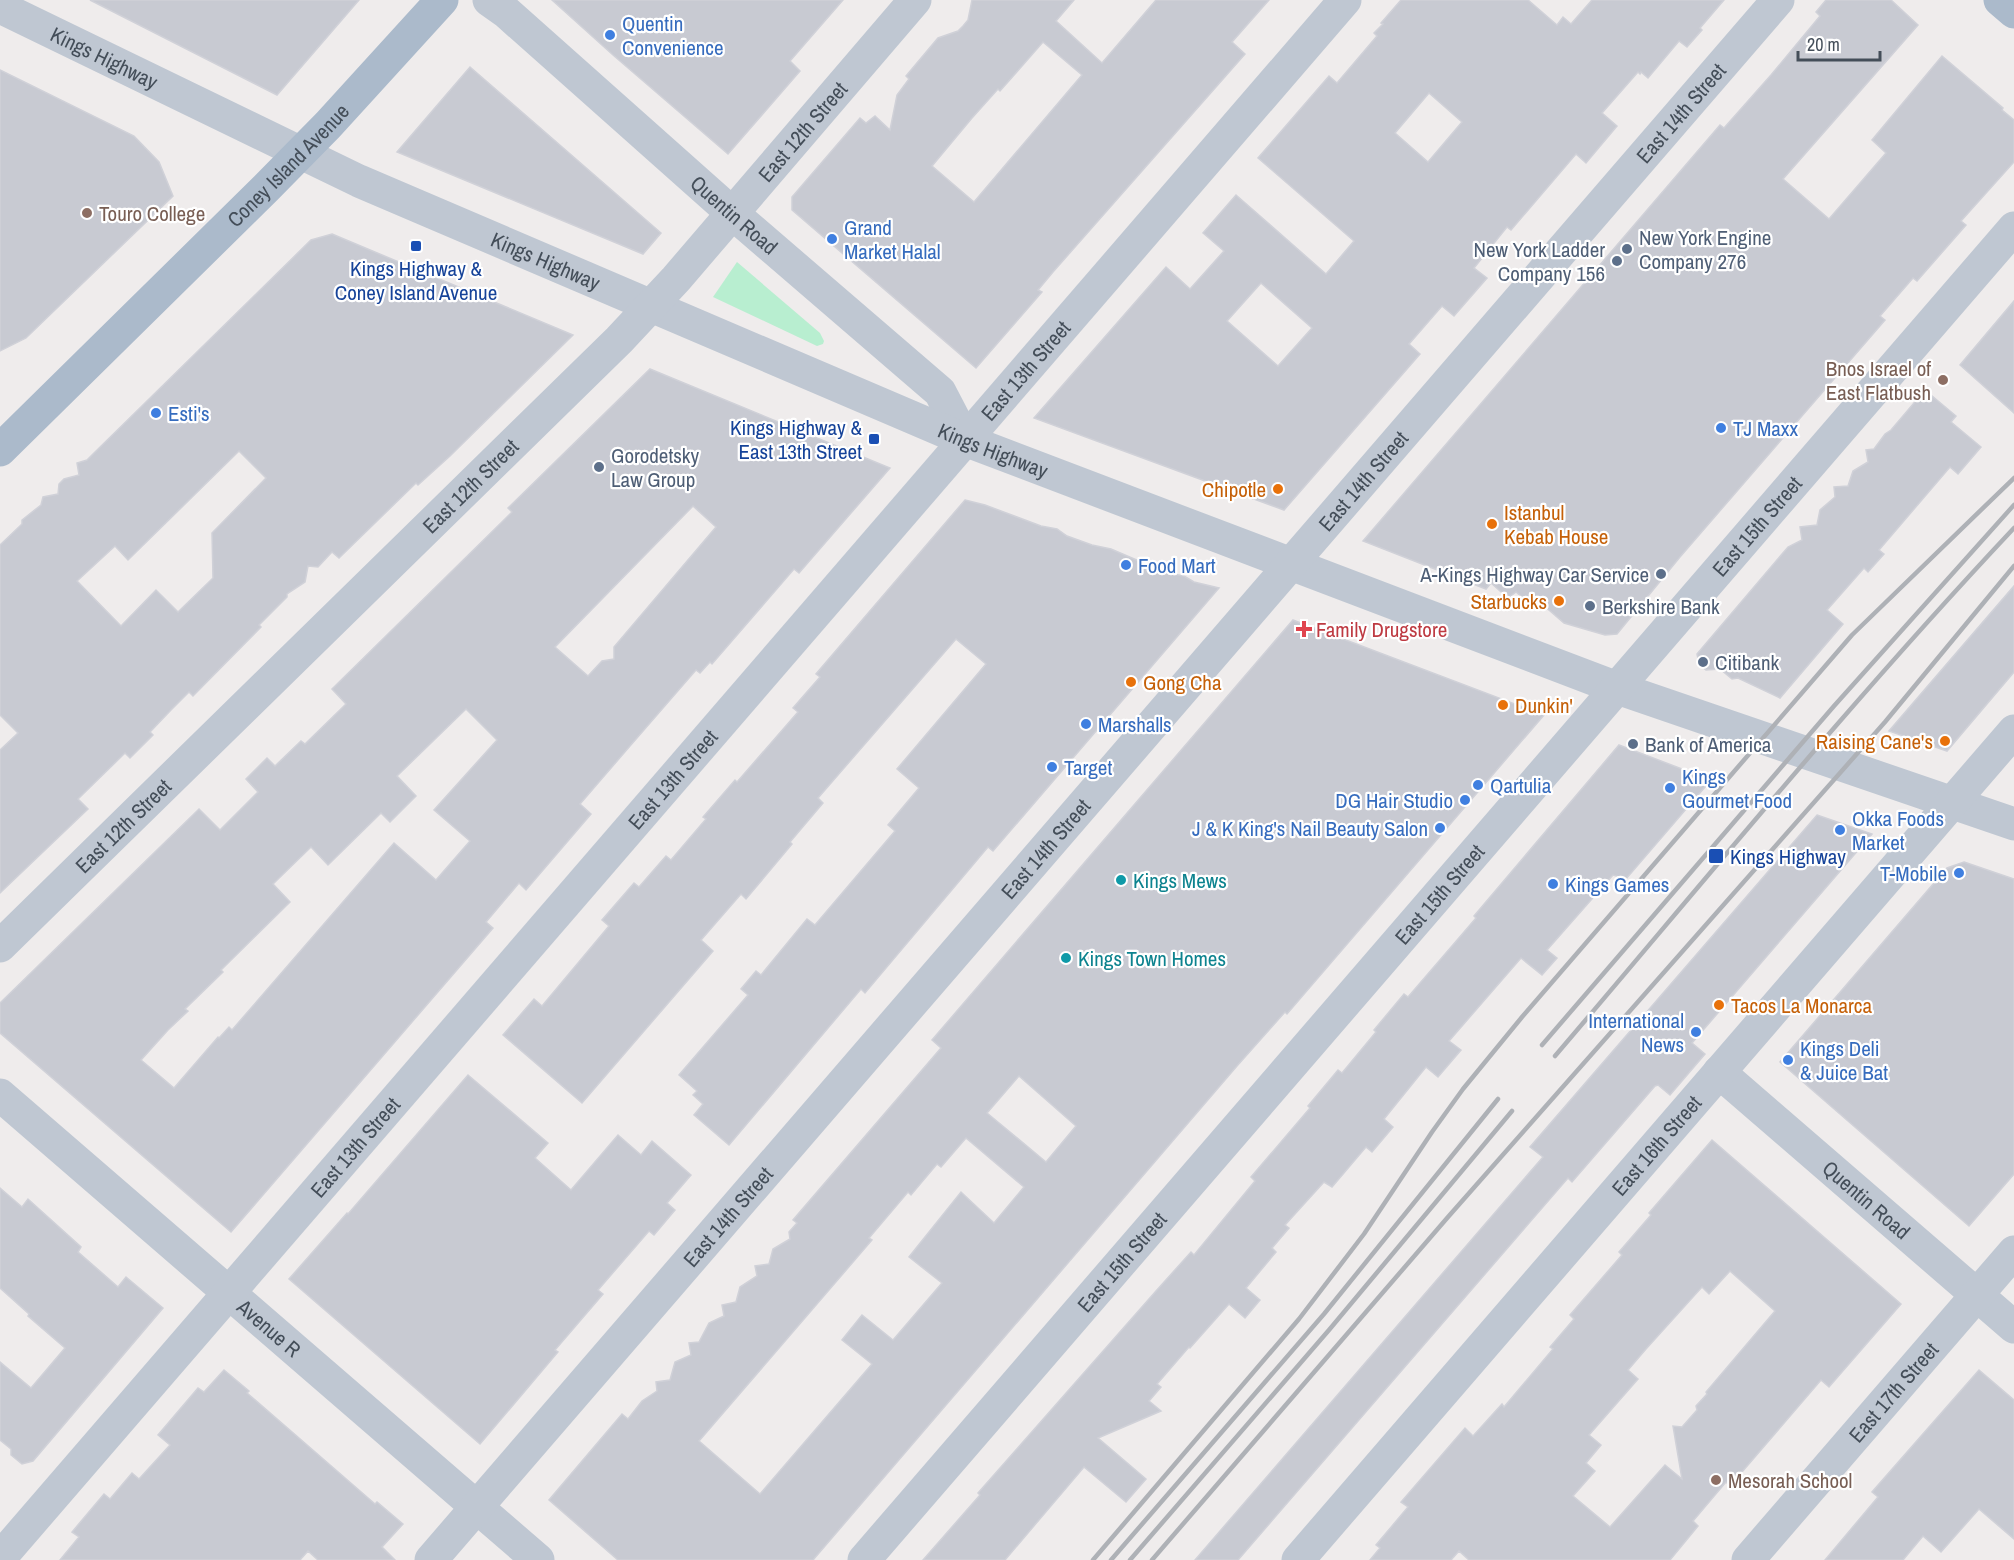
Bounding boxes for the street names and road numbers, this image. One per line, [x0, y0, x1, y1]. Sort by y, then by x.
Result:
street label: Kings Highway [46, 19, 163, 96]
street label: East 14th Street [1629, 56, 1732, 169]
street label: East 12th Street [751, 75, 854, 188]
street label: Coney Island Avenue [220, 97, 355, 233]
street label: Quentin Road [684, 168, 784, 261]
street label: Kings Highway [487, 225, 605, 297]
street label: East 13th Street [974, 314, 1077, 427]
street label: Kings Highway [934, 416, 1053, 485]
street label: East 14th Street [1312, 424, 1414, 537]
street label: East 12th Street [416, 432, 525, 539]
street label: East 15th Street [1705, 470, 1808, 582]
street label: East 13th Street [621, 723, 724, 835]
street label: East 12th Street [69, 772, 177, 879]
street label: East 14th Street [994, 792, 1097, 905]
street label: East 15th Street [1388, 837, 1491, 950]
street label: East 16th Street [1605, 1089, 1708, 1202]
street label: East 13th Street [303, 1091, 406, 1203]
street label: Quentin Road [1816, 1153, 1917, 1246]
street label: East 14th Street [676, 1160, 779, 1273]
street label: East 15th Street [1070, 1205, 1173, 1318]
street label: Avenue R [231, 1292, 307, 1363]
street label: East 17th Street [1842, 1336, 1945, 1448]

